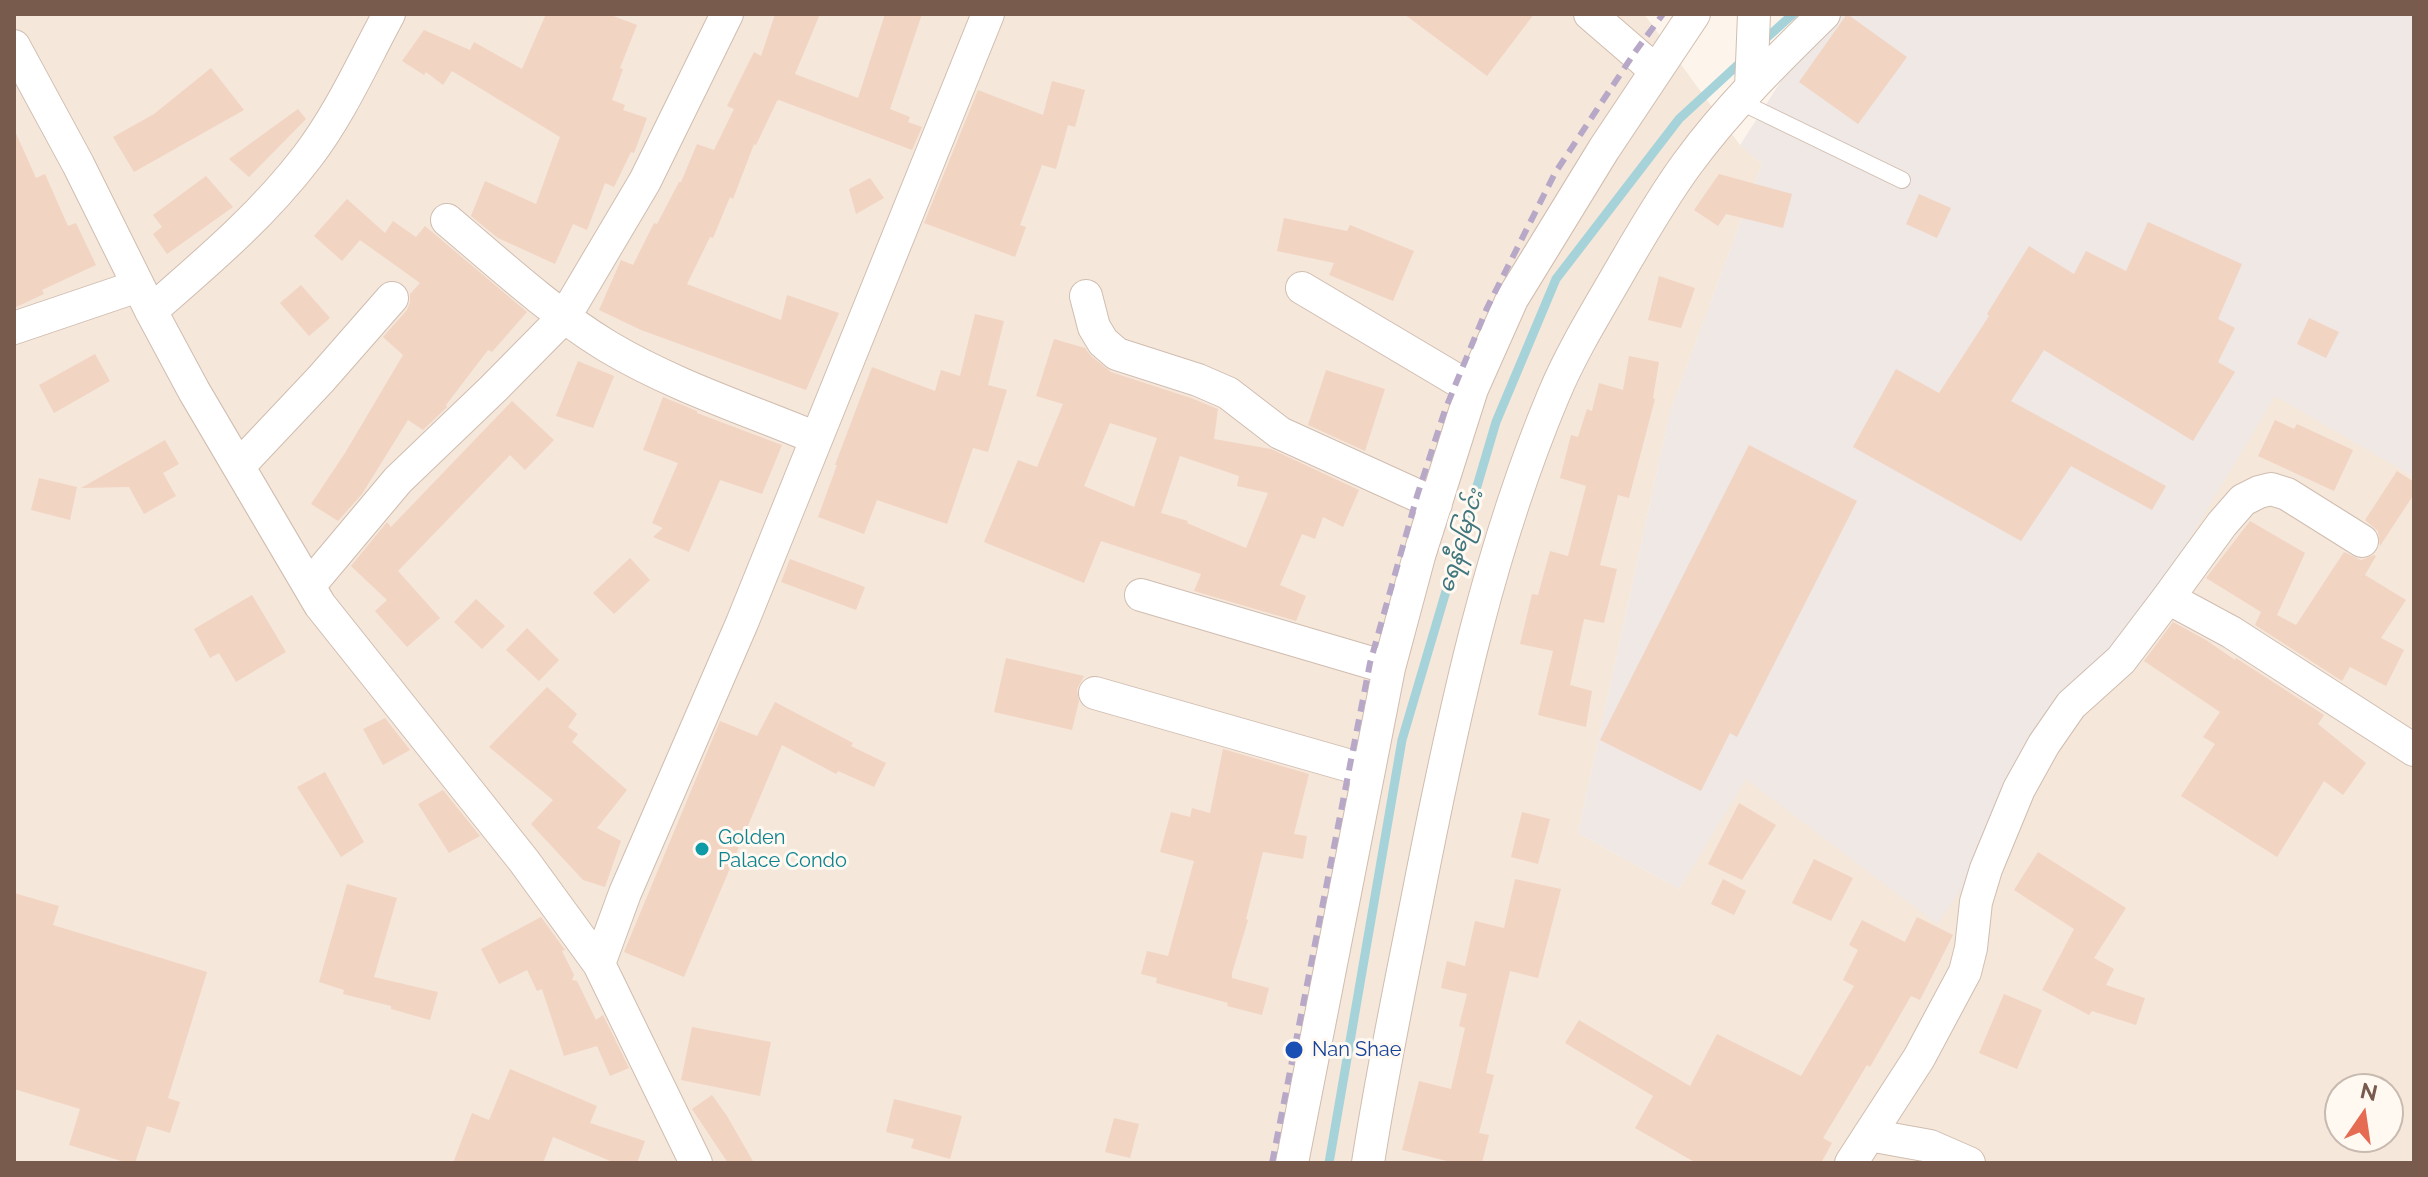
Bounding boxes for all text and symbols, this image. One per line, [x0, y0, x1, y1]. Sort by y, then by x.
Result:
water label: ရေနီမြောင်း [1433, 486, 1489, 596]
place label: Golden Palace Condo [718, 826, 847, 873]
marker: Golden Palace Condo [693, 840, 711, 858]
place label: Nan Shae [1312, 1038, 1401, 1062]
marker: Nan Shae [1283, 1039, 1305, 1061]
north arrow [2324, 1073, 2404, 1153]
text: N [2358, 1077, 2380, 1106]

